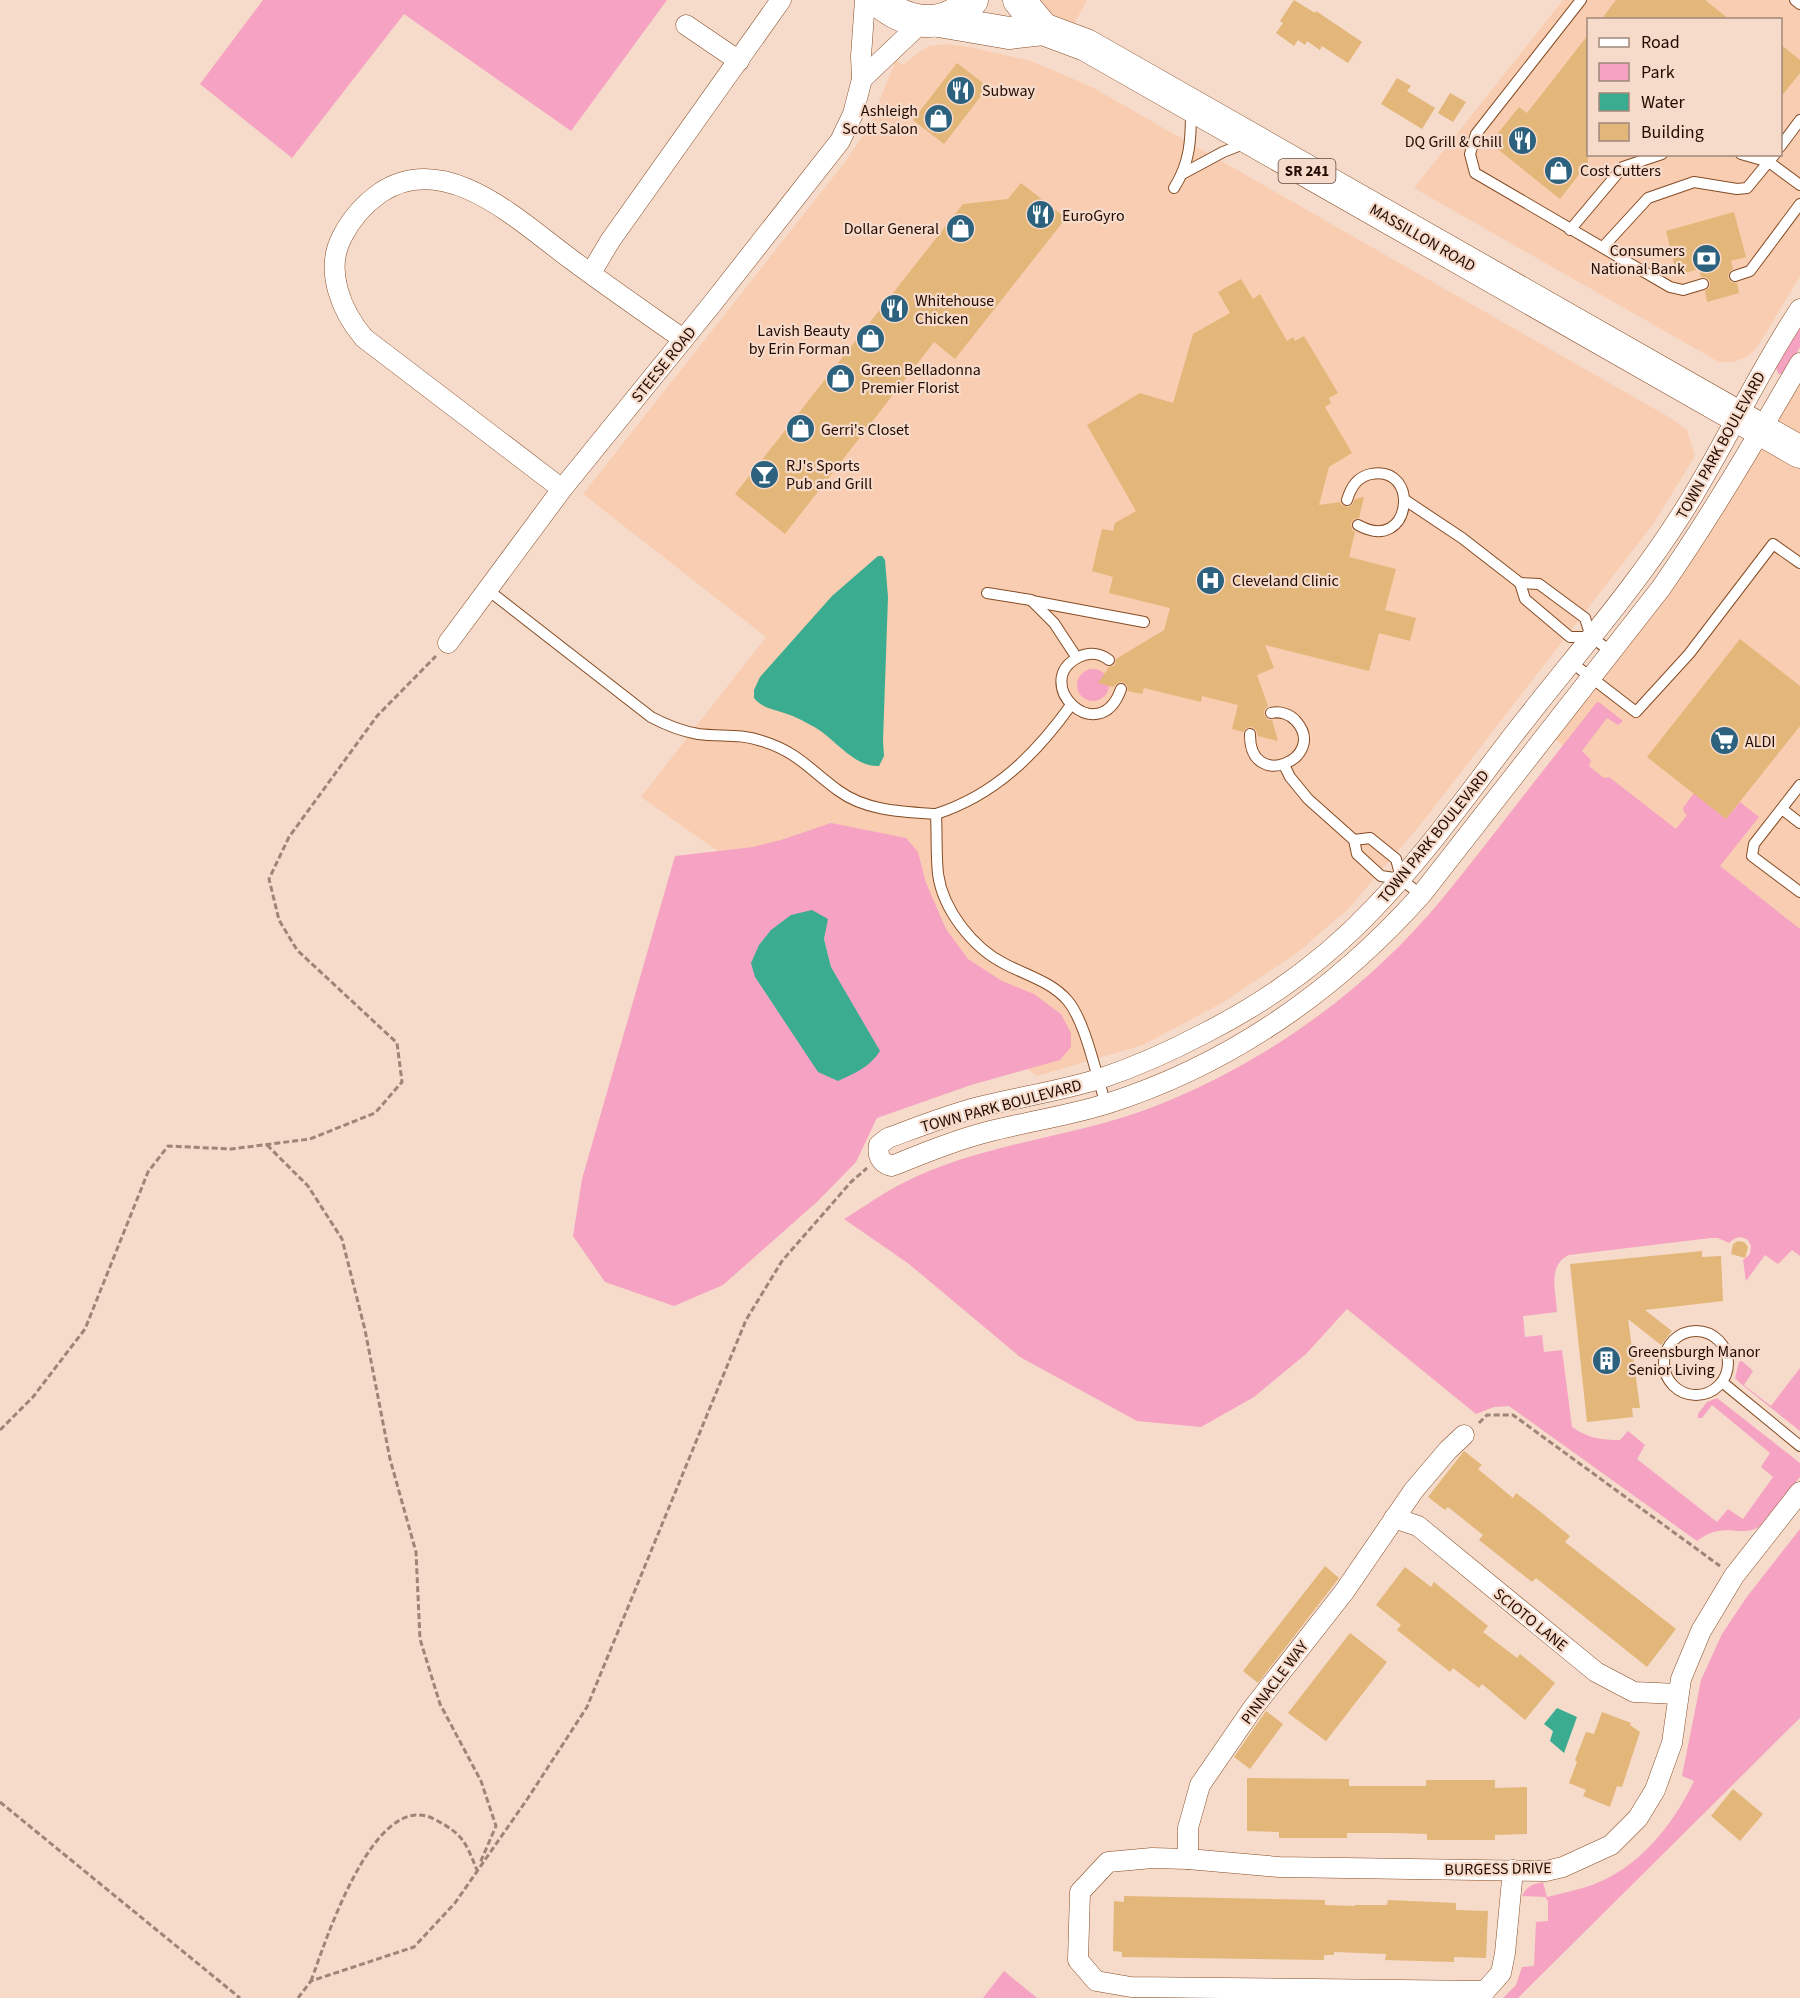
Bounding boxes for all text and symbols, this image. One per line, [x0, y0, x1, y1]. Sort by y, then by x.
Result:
legend [1587, 18, 1782, 156]
text: Road [1641, 30, 1680, 55]
text: Park [1641, 60, 1675, 85]
restaurant icon: Subway [945, 74, 977, 106]
place label: Subway [982, 80, 1035, 102]
text: Water [1641, 90, 1685, 115]
place label: Ashleigh Scott Salon [842, 100, 918, 140]
shop icon: Ashleigh Scott Salon [923, 103, 955, 135]
text: Building [1641, 120, 1704, 145]
restaurant icon: DQ Grill & Chill [1507, 125, 1539, 157]
place label: DQ Grill & Chill [1405, 131, 1502, 153]
shop icon: Cost Cutters [1543, 154, 1575, 186]
road number: SR 241 [1278, 159, 1336, 183]
place label: Cost Cutters [1580, 160, 1661, 182]
restaurant icon: EuroGyro [1025, 199, 1057, 231]
street label: MASSILLON ROAD [1366, 199, 1480, 277]
place label: EuroGyro [1062, 205, 1125, 227]
shop icon: Dollar General [944, 212, 976, 244]
place label: Dollar General [844, 218, 939, 240]
place label: Consumers National Bank [1591, 240, 1685, 280]
bank icon: Consumers National Bank [1690, 243, 1722, 275]
place label: Whitehouse Chicken [915, 290, 994, 330]
restaurant icon: Whitehouse Chicken [878, 293, 910, 325]
place label: Lavish Beauty by Erin Forman [749, 320, 851, 360]
street label: STEESE ROAD [626, 322, 701, 407]
shop icon: Lavish Beauty by Erin Forman [855, 323, 887, 355]
place label: Green Belladonna Premier Florist [861, 359, 981, 399]
shop icon: Green Belladonna Premier Florist [824, 362, 856, 394]
street label: TOWN PARK BOULEVARD [1671, 368, 1771, 523]
shop icon: Gerri's Closet [784, 413, 816, 445]
place label: Gerri's Closet [821, 419, 910, 441]
place label: RJ's Sports Pub and Grill [786, 455, 872, 495]
bar icon: RJ's Sports Pub and Grill [749, 458, 781, 490]
hospital icon: Cleveland Clinic [1195, 564, 1227, 596]
place label: Cleveland Clinic [1232, 570, 1339, 592]
supermarket icon: ALDI [1708, 725, 1740, 757]
place label: ALDI [1745, 731, 1776, 753]
street label: TOWN PARK BOULEVARD [1373, 765, 1495, 908]
street label: TOWN PARK BOULEVARD [918, 1074, 1084, 1138]
place label: Greensburgh Manor Senior Living [1628, 1341, 1761, 1381]
building icon: Greensburgh Manor Senior Living [1591, 1344, 1623, 1376]
street label: SCIOTO LANE [1489, 1583, 1572, 1656]
street label: PINNACLE WAY [1236, 1636, 1314, 1729]
street label: BURGESS DRIVE [1444, 1857, 1552, 1881]

